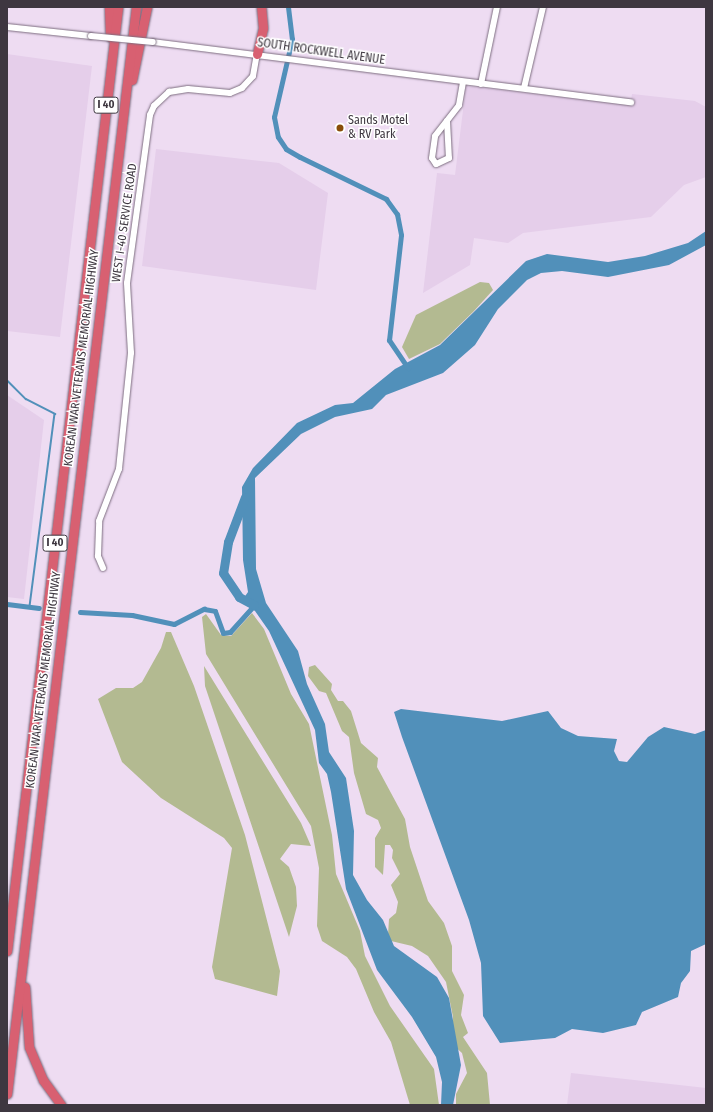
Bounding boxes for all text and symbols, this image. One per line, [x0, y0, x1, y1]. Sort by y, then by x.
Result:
street label: SOUTH ROCKWELL AVENUE [256, 36, 386, 68]
road number: I 40 [93, 96, 119, 114]
place label: Sands Motel & RV Park [348, 114, 408, 142]
marker: Sands Motel & RV Park [335, 123, 345, 133]
street label: WEST I-40 SERVICE ROAD [110, 163, 140, 283]
street label: KOREAN WAR VETERANS MEMORIAL HIGHWAY [62, 249, 102, 467]
road number: I 40 [42, 534, 68, 552]
street label: KOREAN WAR VETERANS MEMORIAL HIGHWAY [24, 571, 64, 789]

